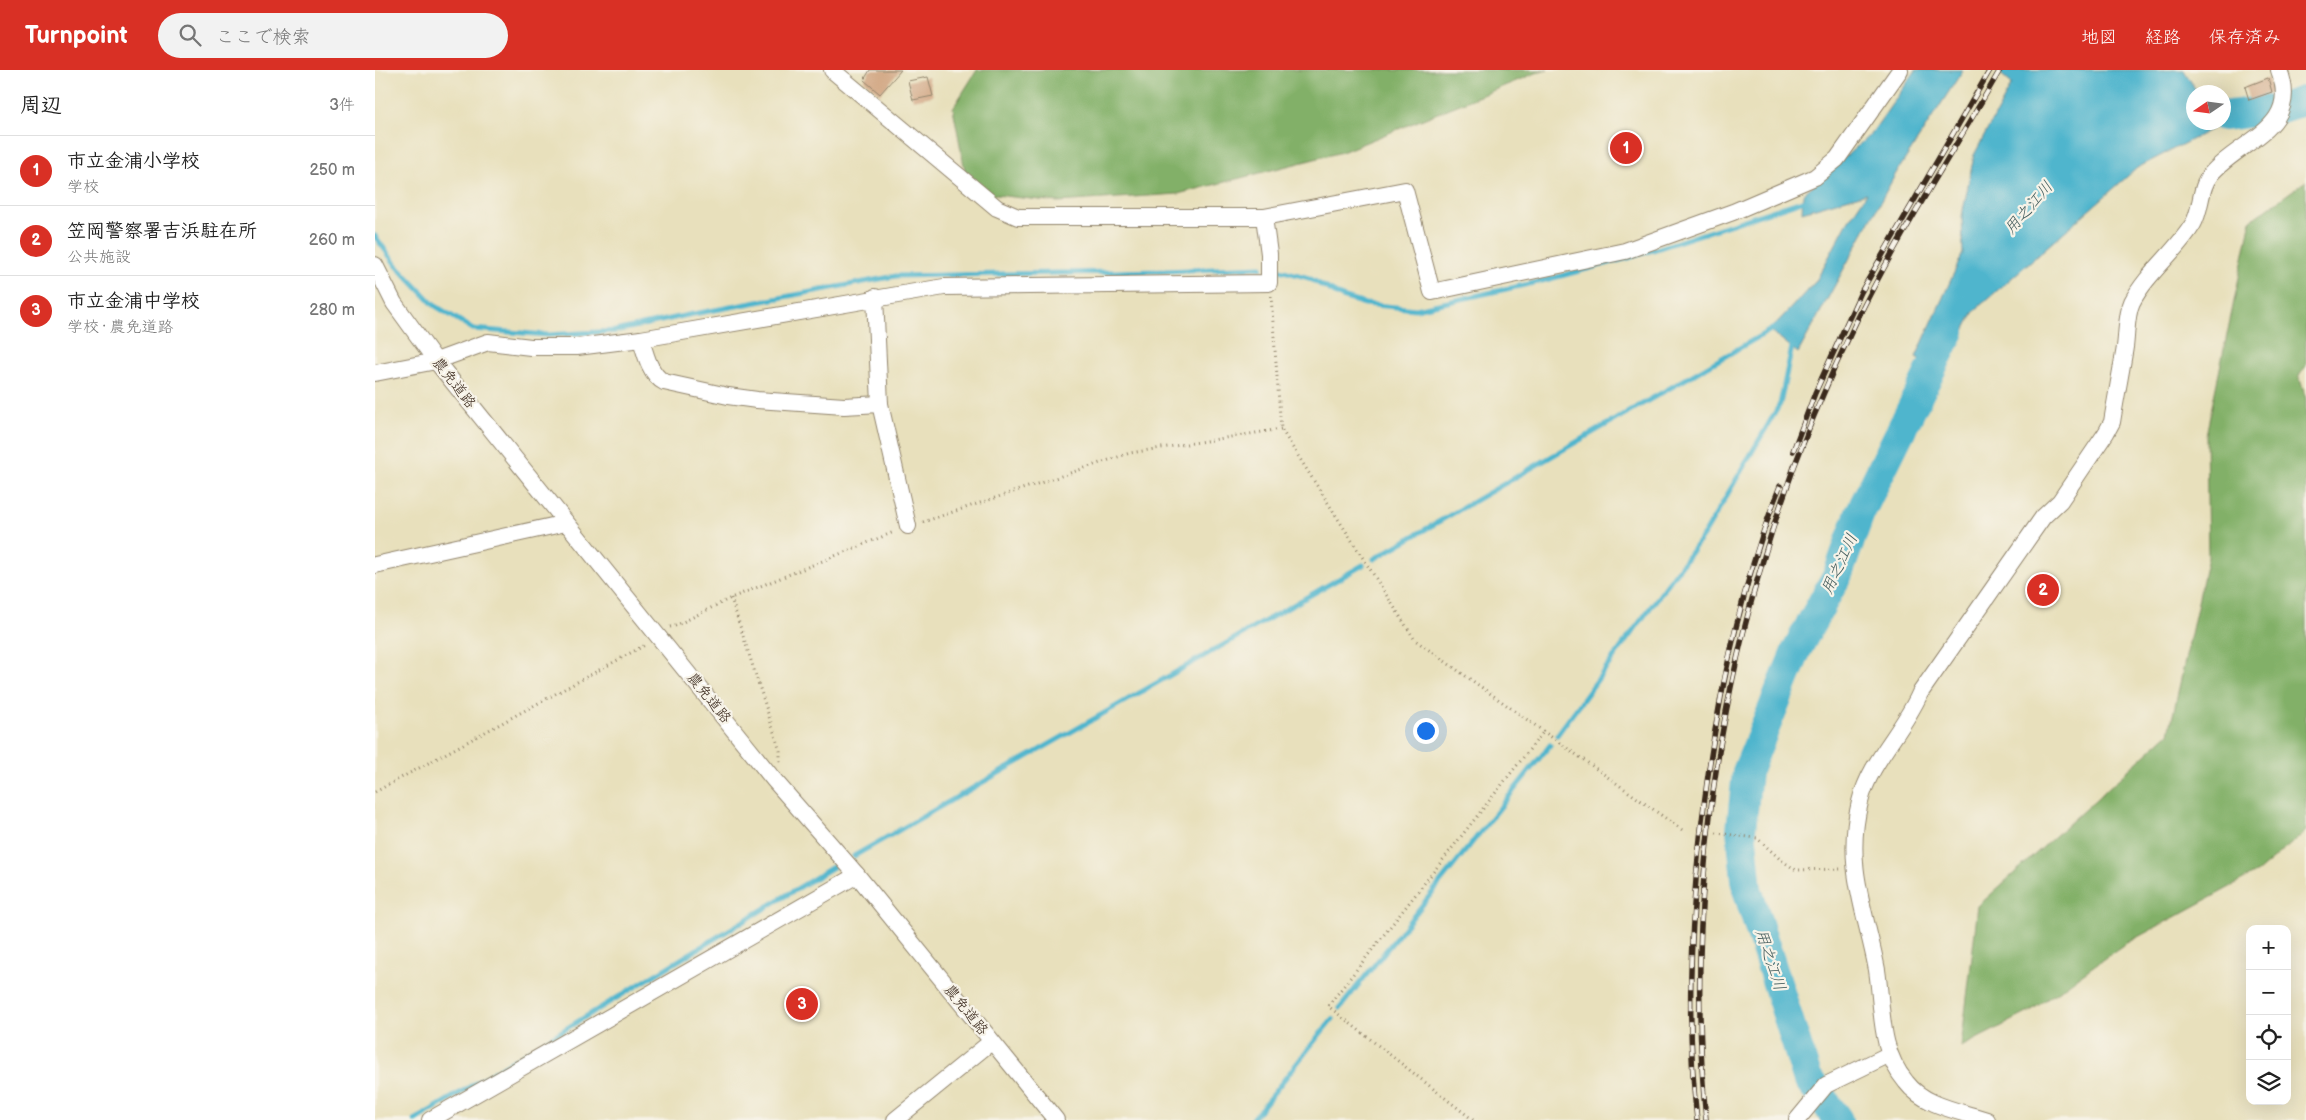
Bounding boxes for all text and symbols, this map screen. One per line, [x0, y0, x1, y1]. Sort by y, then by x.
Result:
search box [158, 13, 508, 58]
text: Turnpoint [25, 21, 128, 50]
icon: search [176, 21, 204, 49]
text: ここで検索 [216, 26, 311, 49]
text: 地図 [2081, 27, 2117, 48]
text: 経路 [2145, 27, 2181, 48]
text: 保存済み [2209, 27, 2281, 48]
north arrow [2186, 85, 2231, 130]
text: 周辺 [20, 93, 62, 118]
text: 3件 [329, 96, 355, 115]
pin: 1 [1610, 129, 1642, 167]
text: 市立金浦小学校 [67, 150, 200, 173]
text: 1 [33, 161, 39, 180]
text: 250 m [309, 161, 355, 180]
text: 学校 [67, 178, 99, 197]
water label: 用之江川 [2001, 178, 2057, 238]
text: 笠岡警察署吉浜駐在所 [67, 220, 257, 243]
text: 2 [31, 231, 41, 250]
text: 260 m [309, 231, 355, 250]
text: 公共施設 [67, 248, 131, 267]
text: 市立金浦中学校 [67, 290, 200, 313]
text: 3 [31, 301, 41, 320]
text: 280 m [309, 301, 355, 320]
text: 学校 · 農免道路 [67, 318, 173, 337]
street label: 農免道路 [428, 354, 480, 412]
water label: 用之江川 [1818, 531, 1862, 597]
pin: 2 [2027, 571, 2059, 609]
street label: 農免道路 [683, 669, 735, 727]
your location [1413, 718, 1439, 744]
map controls [2246, 925, 2291, 1105]
button: + [2246, 925, 2291, 970]
water label: 用之江川 [1751, 927, 1789, 993]
button: − [2246, 970, 2291, 1015]
street label: 農免道路 [940, 981, 992, 1039]
pin: 3 [786, 985, 818, 1023]
button: locate [2246, 1015, 2291, 1060]
button: layers [2246, 1060, 2291, 1105]

